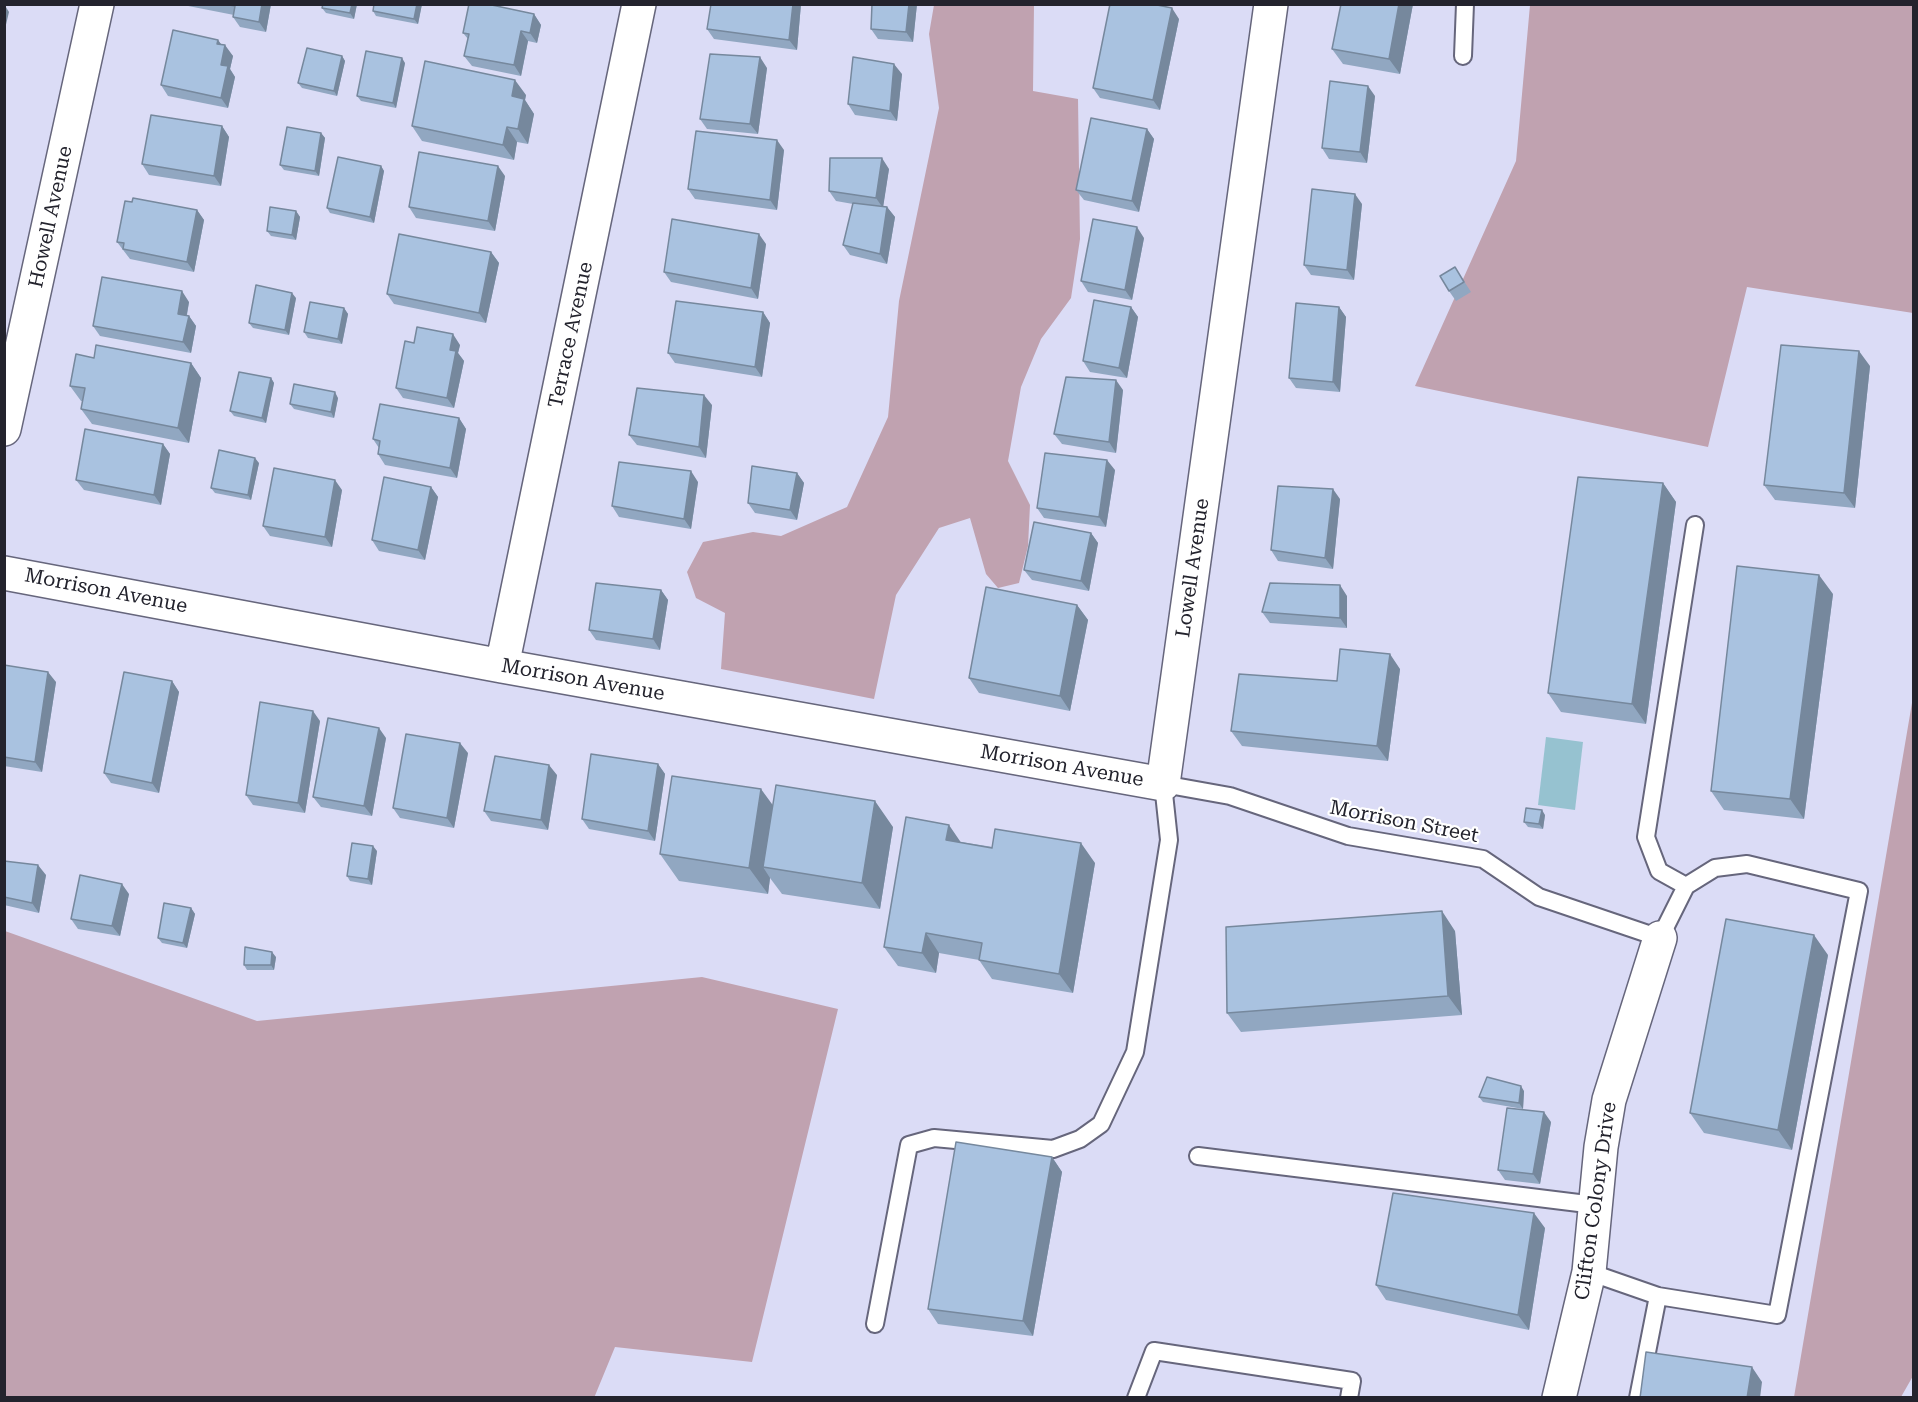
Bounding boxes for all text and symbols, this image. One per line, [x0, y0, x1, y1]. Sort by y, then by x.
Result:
street label: Howell Avenue [24, 144, 78, 290]
street label: Terrace Avenue [544, 260, 598, 410]
street label: Lowell Avenue [1171, 497, 1215, 639]
street label: Morrison Avenue [23, 563, 189, 619]
street label: Morrison Avenue [499, 654, 667, 706]
street label: Morrison Avenue [978, 740, 1146, 792]
street label: Morrison Street [1328, 796, 1480, 848]
street label: Clifton Colony Drive [1570, 1101, 1622, 1301]

